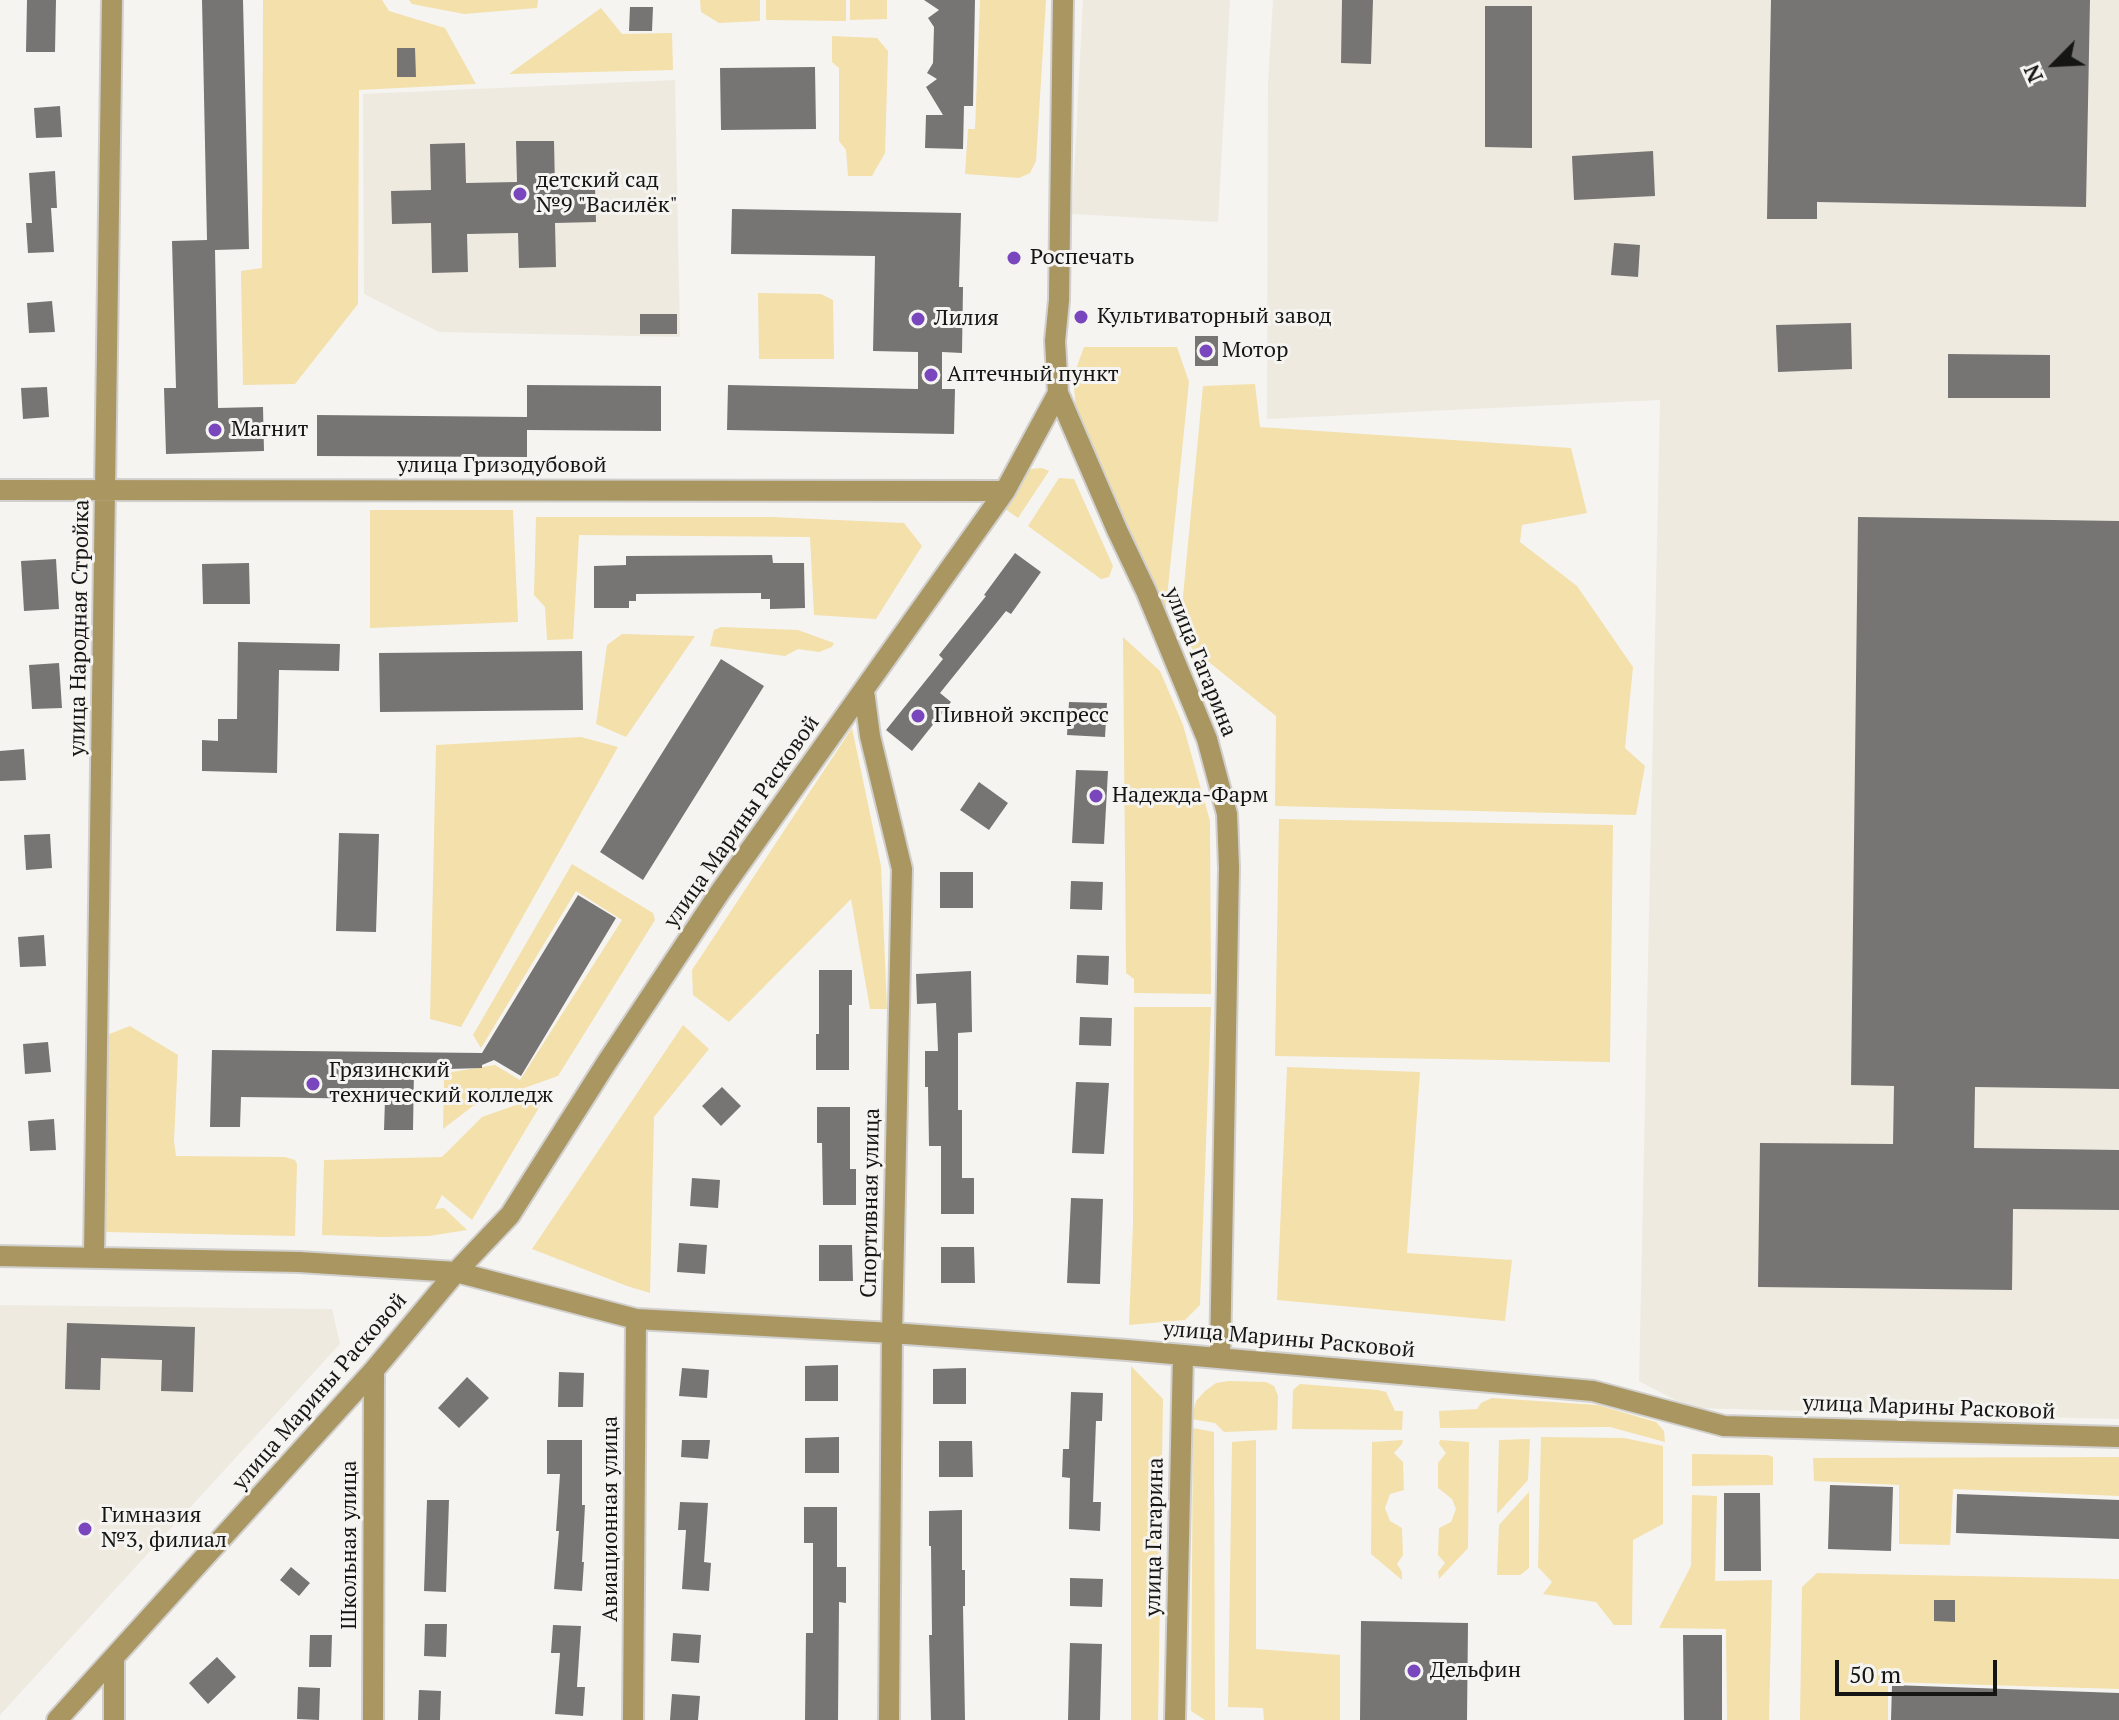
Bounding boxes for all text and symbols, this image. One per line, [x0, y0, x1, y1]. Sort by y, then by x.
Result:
north arrow [2015, 24, 2095, 104]
text: N [2016, 60, 2049, 87]
place label: детский сад №9 "Василёк" [536, 168, 678, 220]
marker: детский сад №9 "Василёк" [511, 185, 529, 203]
place label: Роспечать [1030, 245, 1134, 271]
marker: Роспечать [1005, 249, 1023, 267]
place label: Культиваторный завод [1097, 304, 1332, 330]
place label: Лилия [934, 306, 999, 332]
marker: Культиваторный завод [1072, 308, 1090, 326]
marker: Лилия [909, 310, 927, 328]
place label: Мотор [1222, 338, 1288, 364]
marker: Мотор [1197, 342, 1215, 360]
place label: Аптечный пункт [947, 362, 1119, 388]
marker: Аптечный пункт [922, 366, 940, 384]
place label: Магнит [231, 417, 309, 443]
marker: Магнит [206, 421, 224, 439]
street label: улица Гризодубовой [397, 453, 607, 479]
street label: улица Народная Стройка [65, 499, 95, 757]
street label: улица Гагарина [1158, 583, 1242, 741]
place label: Пивной экспресс [934, 703, 1109, 729]
marker: Пивной экспресс [909, 707, 927, 725]
street label: улица Марины Расковой [659, 711, 825, 933]
place label: Надежда-Фарм [1112, 783, 1268, 809]
marker: Надежда-Фарм [1087, 787, 1105, 805]
place label: Грязинский технический колледж [329, 1058, 553, 1110]
marker: Грязинский технический колледж [304, 1075, 322, 1093]
street label: Спортивная улица [856, 1108, 886, 1298]
street label: улица Марины Расковой [227, 1288, 413, 1496]
street label: улица Марины Расковой [1162, 1316, 1416, 1364]
street label: улица Марины Расковой [1802, 1390, 2056, 1426]
street label: Авиационная улица [598, 1416, 624, 1622]
street label: улица Гагарина [1140, 1457, 1170, 1617]
street label: Школьная улица [337, 1460, 363, 1630]
place label: Гимназия №3, филиал [101, 1503, 227, 1554]
marker: Гимназия №3, филиал [76, 1520, 94, 1538]
scale bar [1839, 1644, 2001, 1694]
place label: Дельфин [1430, 1658, 1521, 1684]
text: 50 m [1849, 1658, 1901, 1690]
marker: Дельфин [1405, 1662, 1423, 1680]

